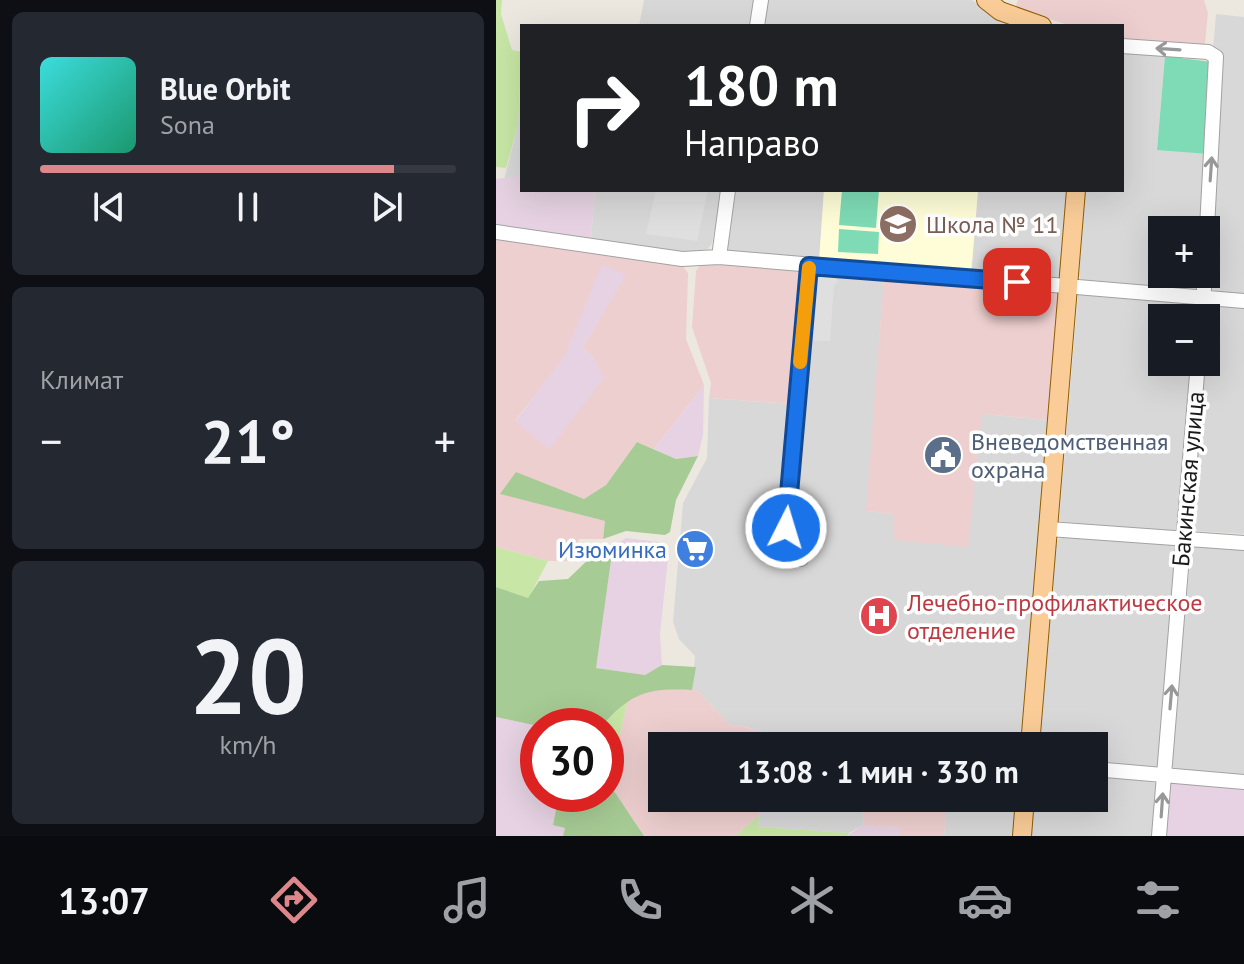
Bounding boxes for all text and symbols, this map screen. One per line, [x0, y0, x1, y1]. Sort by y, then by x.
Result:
one-way arrow [1155, 41, 1182, 56]
text: 180 m [684, 49, 839, 121]
icon: right [552, 56, 656, 160]
text: Blue Orbit [160, 69, 290, 108]
text: Sona [160, 108, 215, 141]
text: Направо [684, 119, 820, 166]
one-way arrow [1204, 156, 1219, 183]
icon: previous [87, 185, 131, 229]
icon: pause [226, 185, 270, 229]
icon: next [365, 185, 409, 229]
school or university icon: Школа № 11 [877, 203, 919, 245]
place label: Школа № 11 [926, 209, 1058, 240]
map controls [1148, 216, 1220, 376]
button: + [1148, 216, 1220, 288]
pin [983, 248, 1051, 316]
icon: arrive [995, 260, 1039, 304]
button: − [1148, 304, 1220, 376]
text: Климат [40, 363, 123, 396]
street label: Бакинская улица [1165, 390, 1211, 568]
text: 21° [201, 402, 295, 480]
text: − [40, 412, 62, 469]
text: + [434, 412, 456, 469]
place label: Вневедомственная охрана [971, 426, 1169, 485]
public building icon: Вневедомственная охрана [922, 434, 964, 476]
position arrow [744, 486, 828, 570]
supermarket icon: Изюминка [674, 528, 716, 570]
place label: Изюминка [558, 534, 667, 565]
place label: Лечебно-профилактическое отделение [906, 587, 1202, 646]
hospital icon: Лечебно-профилактическое отделение [858, 595, 900, 637]
text: 20 [189, 608, 307, 743]
one-way arrow [1163, 684, 1178, 711]
speed limit sign: 30 [520, 708, 624, 812]
text: km/h [220, 728, 277, 761]
text: 13:08 · 1 мин · 330 m [737, 752, 1019, 791]
one-way arrow [1155, 792, 1170, 819]
icon: directions [266, 872, 322, 928]
icon: music [439, 872, 495, 928]
icon: phone [612, 872, 668, 928]
icon: climate [784, 872, 840, 928]
icon: car [957, 872, 1013, 928]
icon: filters [1130, 872, 1186, 928]
text: 13:07 [58, 877, 150, 924]

